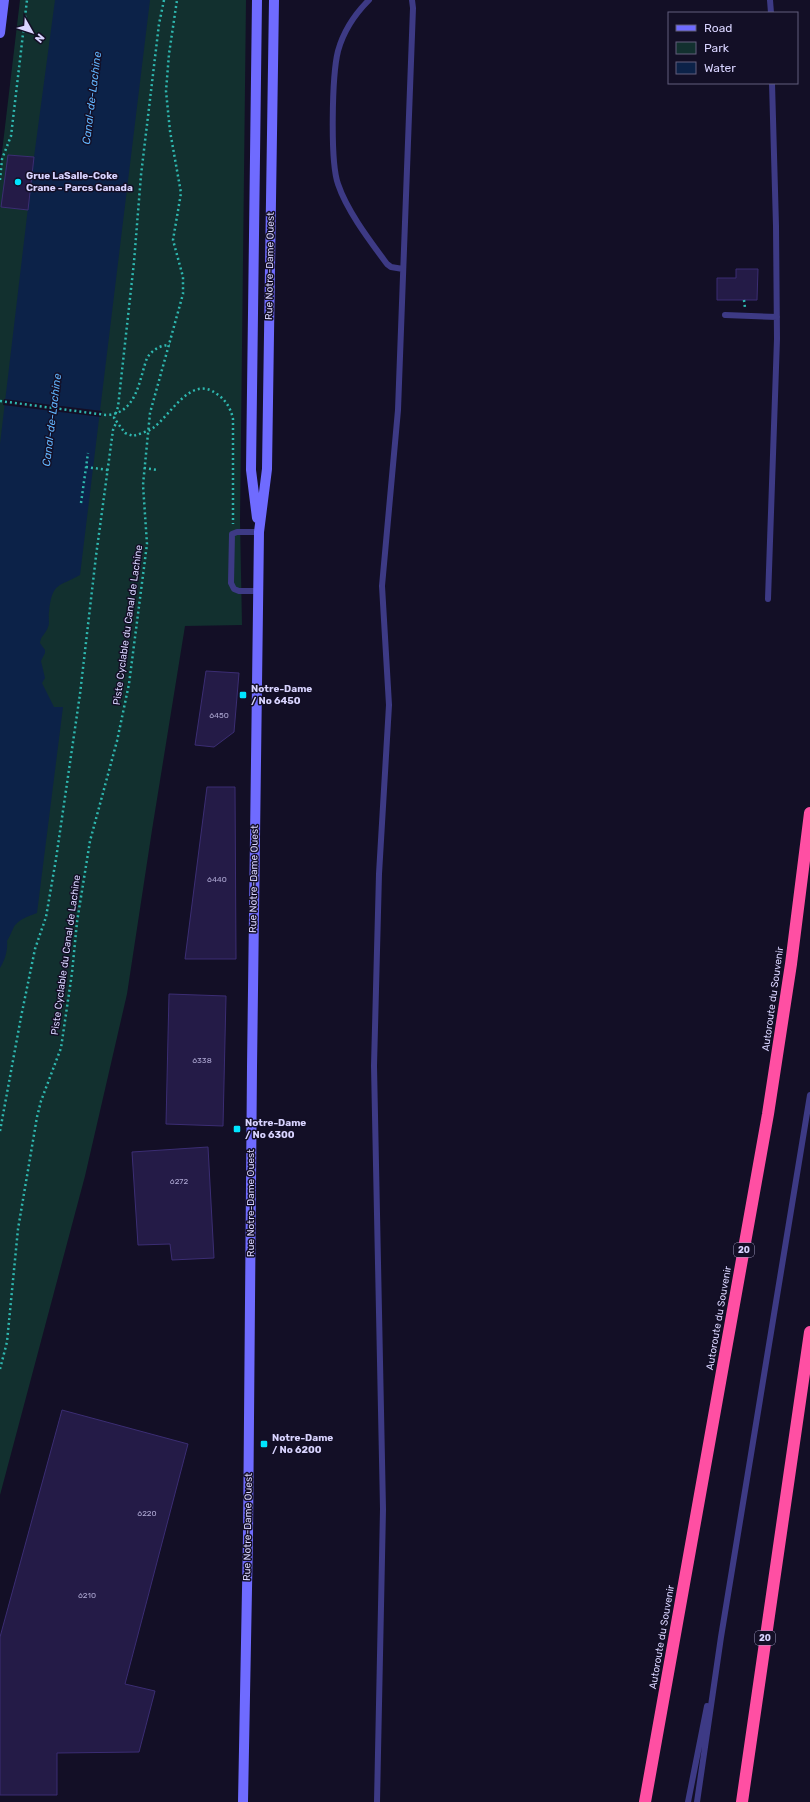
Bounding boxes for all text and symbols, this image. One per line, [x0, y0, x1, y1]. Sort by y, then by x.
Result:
north arrow [12, 12, 52, 52]
legend [668, 12, 798, 84]
text: Road [704, 21, 732, 35]
text: N [32, 31, 47, 45]
text: Park [704, 41, 730, 55]
water label: Canal-de-Lachine [80, 51, 104, 145]
text: Water [704, 61, 736, 75]
place label: Grue LaSalle-Coke Crane - Parcs Canada [26, 170, 133, 194]
marker: Grue LaSalle-Coke Crane - Parcs Canada [13, 177, 23, 187]
street label: Rue Notre-Dame Ouest [263, 212, 277, 320]
water label: Canal-de-Lachine [40, 373, 64, 467]
street label: Piste Cyclable du Canal de Lachine [111, 544, 145, 706]
place label: Notre-Dame / No 6450 [251, 683, 312, 707]
marker: Notre-Dame / No 6450 [238, 690, 248, 700]
house number: 6450 [209, 711, 229, 720]
street label: Rue Notre-Dame Ouest [247, 825, 261, 933]
street label: Piste Cyclable du Canal de Lachine [49, 874, 83, 1036]
house number: 6440 [207, 875, 227, 884]
street label: Autoroute du Souvenir [760, 946, 786, 1052]
house number: 6338 [192, 1056, 212, 1065]
place label: Notre-Dame / No 6300 [245, 1117, 306, 1141]
marker: Notre-Dame / No 6300 [232, 1124, 242, 1134]
street label: Rue Notre-Dame Ouest [245, 1149, 257, 1257]
house number: 6272 [170, 1177, 188, 1186]
road number: 20 [734, 1243, 754, 1257]
street label: Autoroute du Souvenir [704, 1265, 734, 1371]
place label: Notre-Dame / No 6200 [272, 1432, 333, 1456]
marker: Notre-Dame / No 6200 [259, 1439, 269, 1449]
street label: Rue Notre-Dame Ouest [241, 1473, 255, 1581]
house number: 6220 [137, 1509, 157, 1518]
street label: Autoroute du Souvenir [647, 1584, 677, 1690]
house number: 6210 [78, 1591, 96, 1600]
road number: 20 [755, 1631, 775, 1645]

